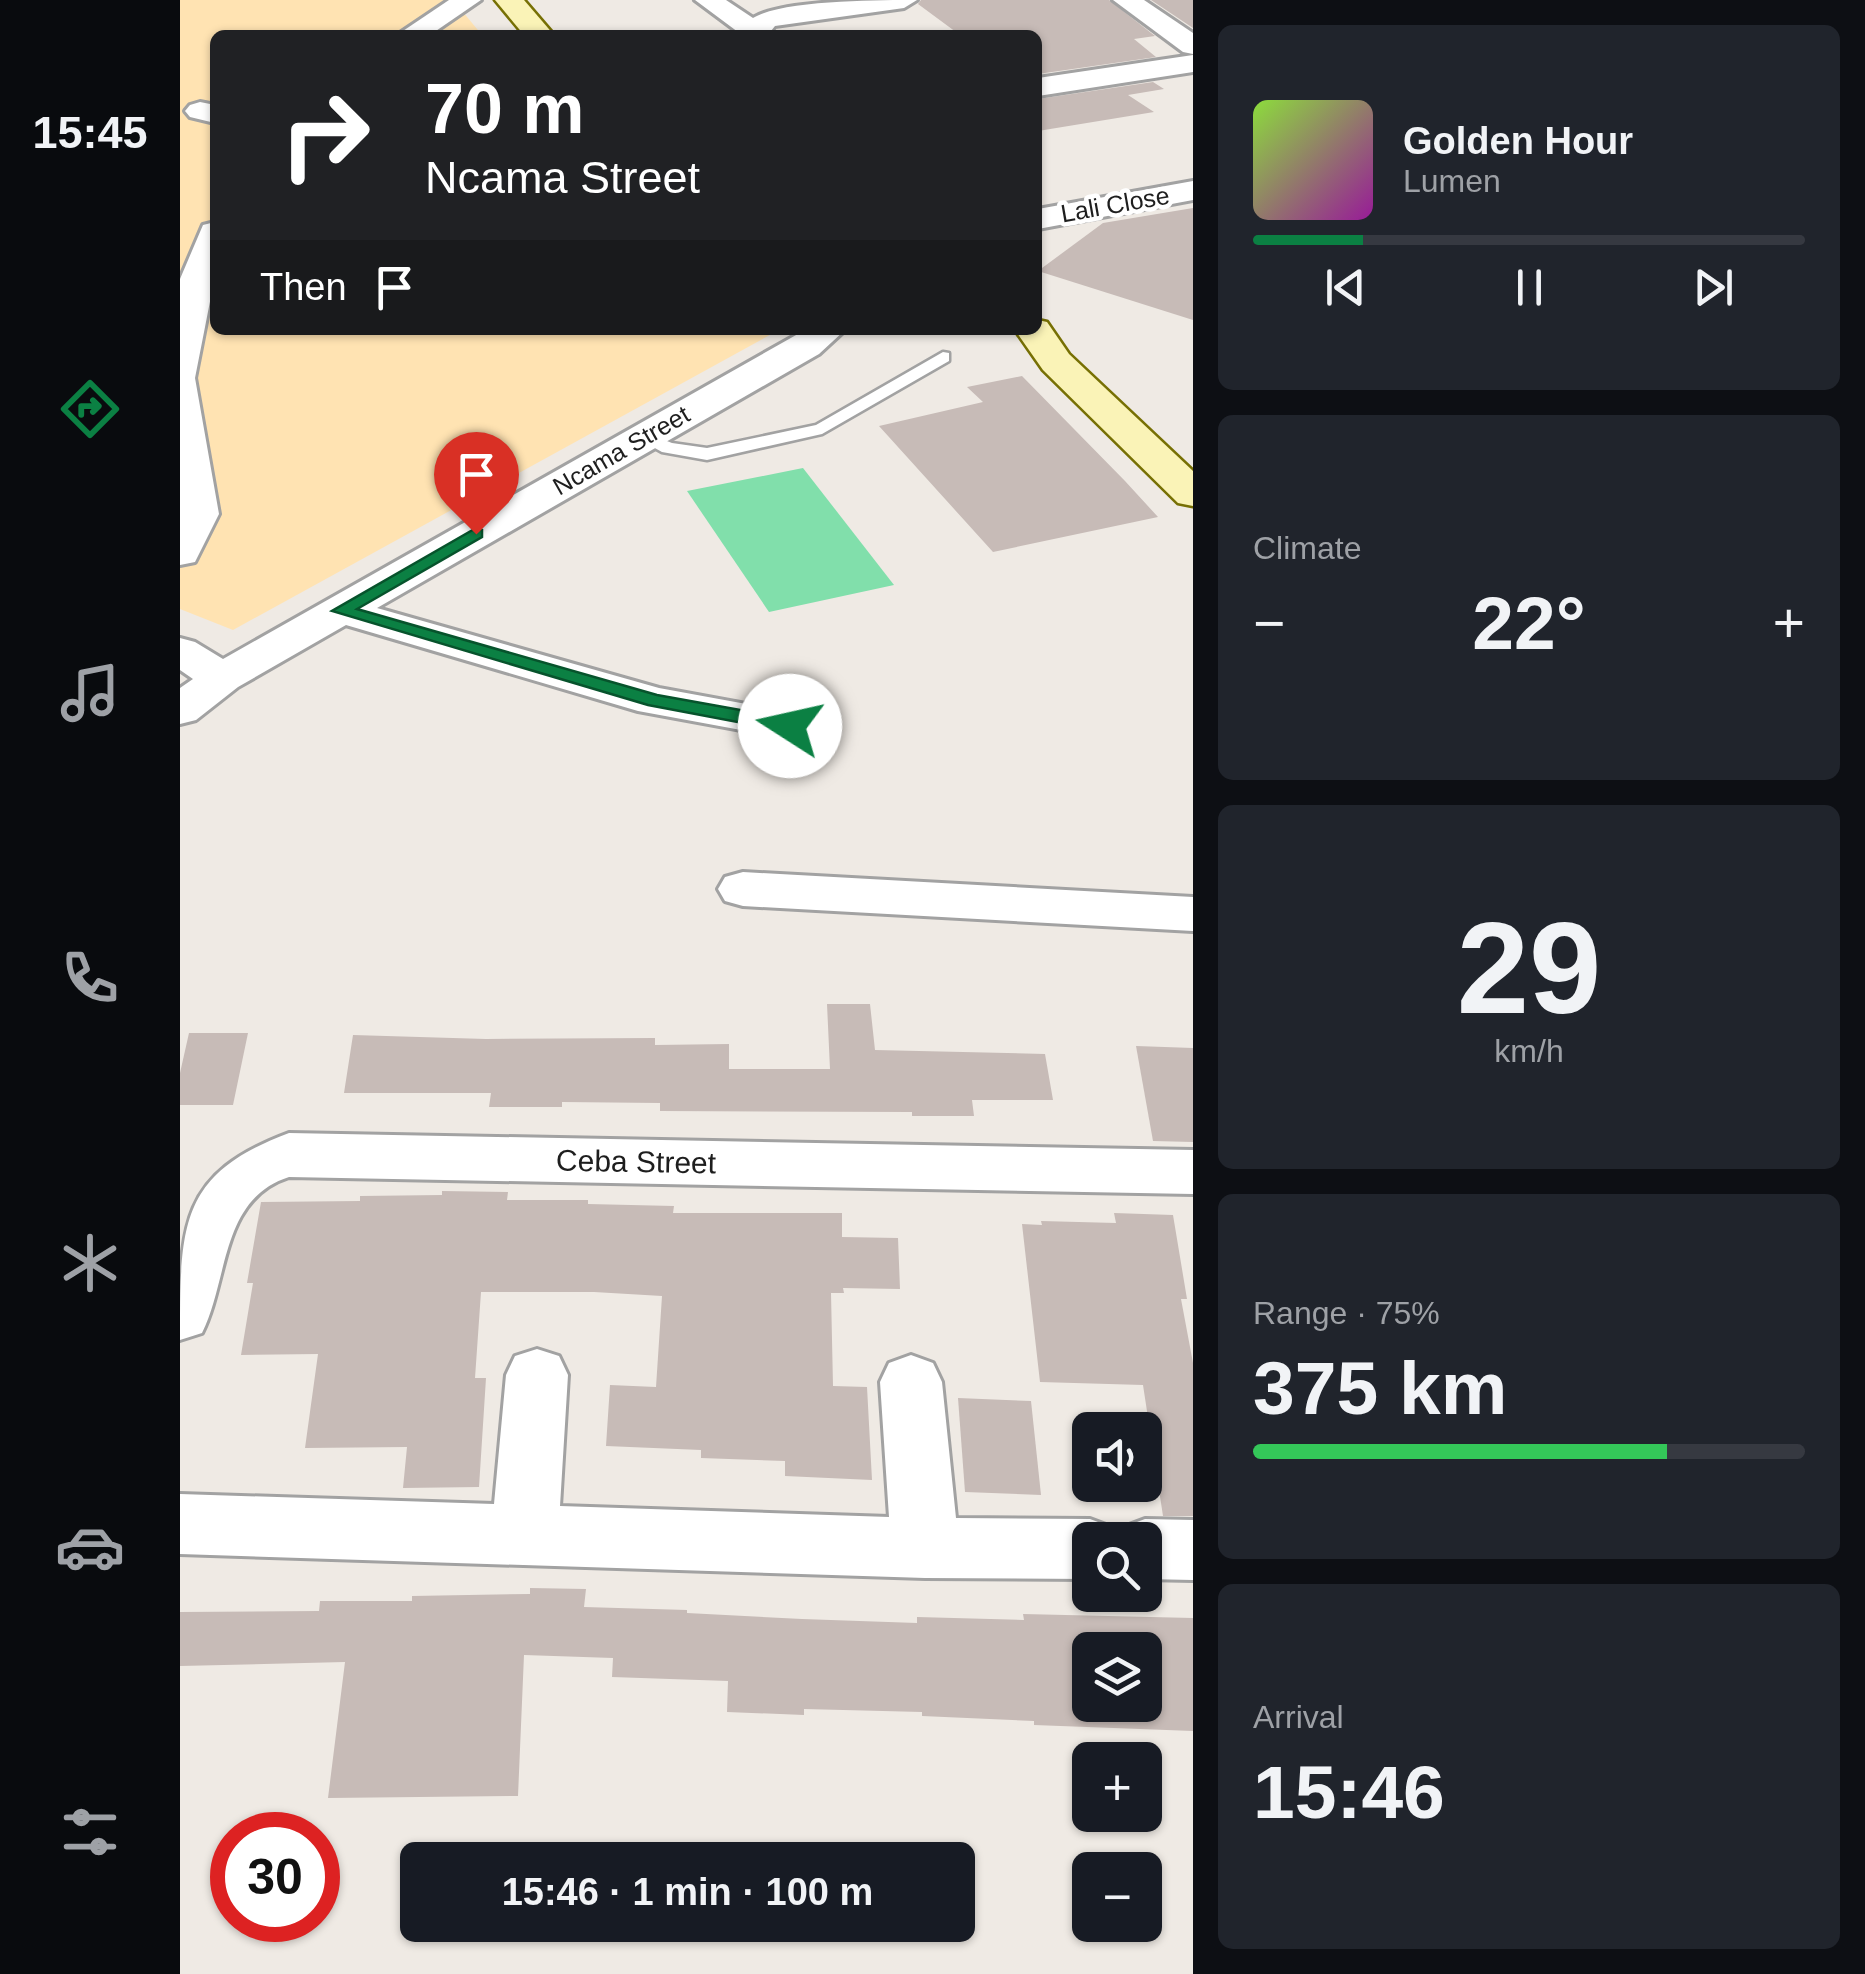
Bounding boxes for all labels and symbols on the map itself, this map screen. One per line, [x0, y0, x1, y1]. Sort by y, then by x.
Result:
street label: Lali Close [1059, 181, 1171, 227]
street label: Ncama Street [548, 400, 694, 500]
pin [434, 432, 519, 535]
position arrow [738, 674, 842, 778]
street label: Ceba Street [556, 1144, 717, 1179]
speed limit sign: 30 [210, 1812, 340, 1942]

